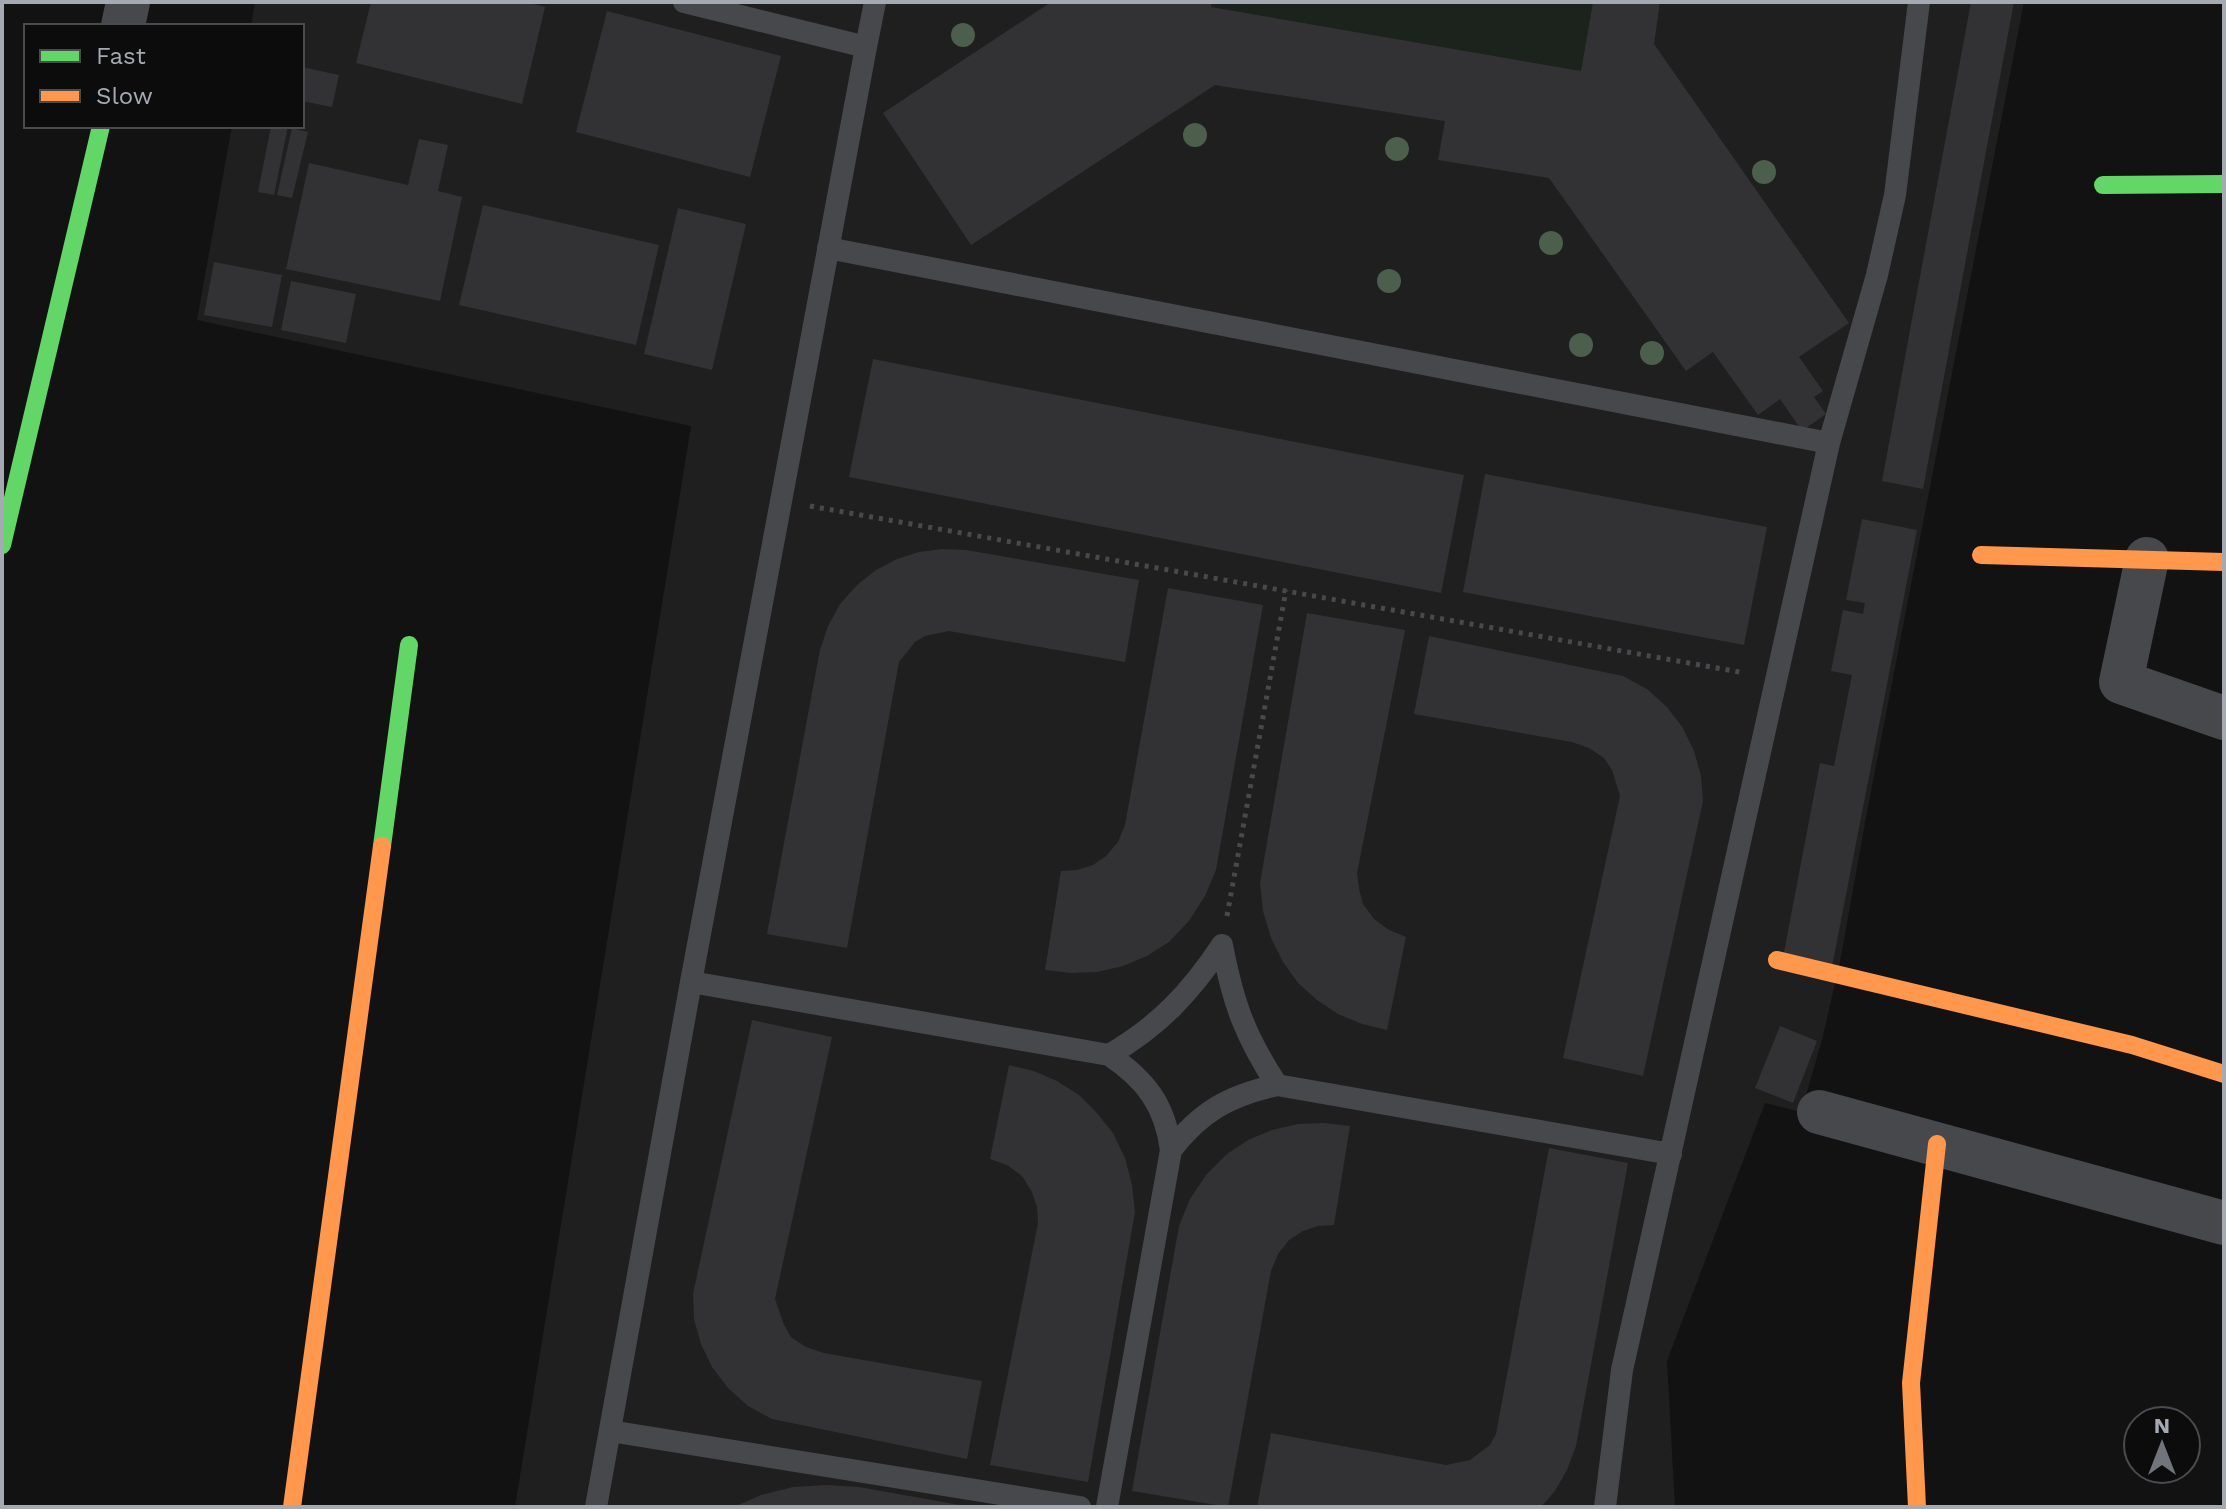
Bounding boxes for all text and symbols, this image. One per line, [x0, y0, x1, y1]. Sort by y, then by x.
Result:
legend [24, 24, 304, 128]
text: Fast [96, 42, 146, 70]
text: Slow [96, 82, 153, 110]
north arrow [2122, 1405, 2202, 1485]
text: N [2154, 1413, 2170, 1438]

